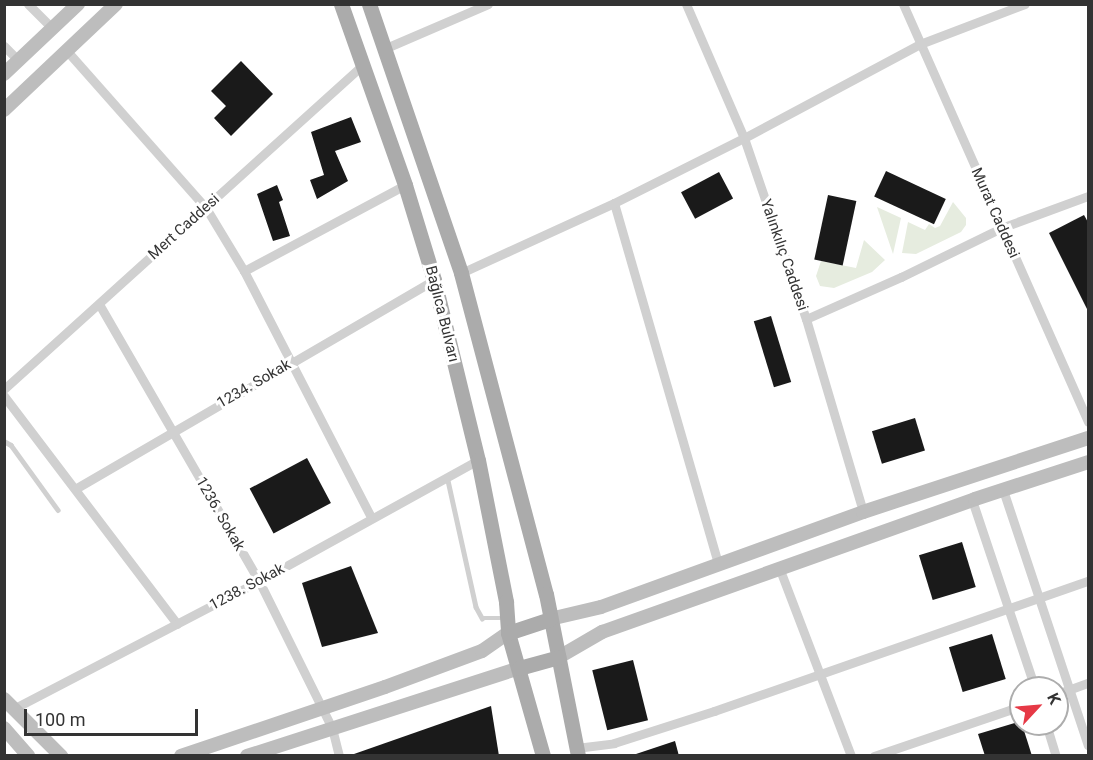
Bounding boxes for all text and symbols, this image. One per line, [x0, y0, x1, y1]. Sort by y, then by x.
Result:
street label: Murat Caddesi [967, 165, 1023, 261]
street label: Mert Caddesi [145, 190, 223, 264]
street label: Yalınkılıç Caddesi [756, 197, 812, 313]
street label: Bağlıca Bulvarı [421, 264, 463, 364]
street label: 1234. Sokak [214, 356, 294, 412]
street label: 1236. Sokak [192, 474, 248, 554]
street label: 1238. Sokak [206, 560, 288, 614]
north arrow [1009, 676, 1069, 736]
text: K [1043, 690, 1065, 707]
scale bar [27, 697, 201, 735]
text: 100 m [35, 709, 86, 730]

